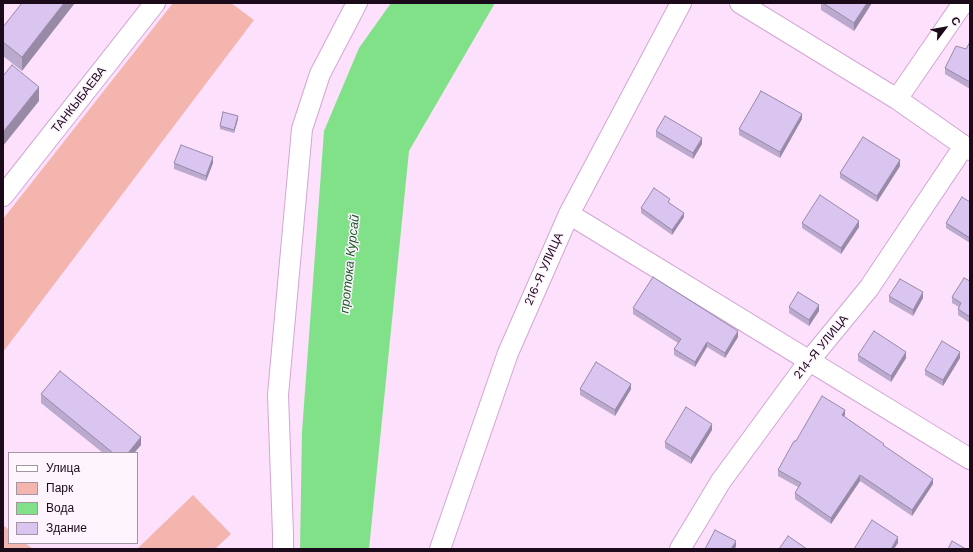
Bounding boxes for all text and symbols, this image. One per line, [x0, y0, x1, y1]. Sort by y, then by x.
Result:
north arrow [925, 8, 965, 48]
text: С [948, 15, 963, 28]
street label: ТАНКЫБАЕВА [49, 64, 109, 136]
water label: протока Курсай [337, 214, 363, 314]
street label: 216-Я УЛИЦА [521, 230, 567, 308]
street label: 214-Я УЛИЦА [791, 312, 851, 382]
legend [8, 452, 138, 544]
text: Улица [46, 461, 80, 475]
text: Парк [46, 481, 73, 495]
text: Вода [46, 501, 74, 515]
text: Здание [46, 521, 87, 535]

